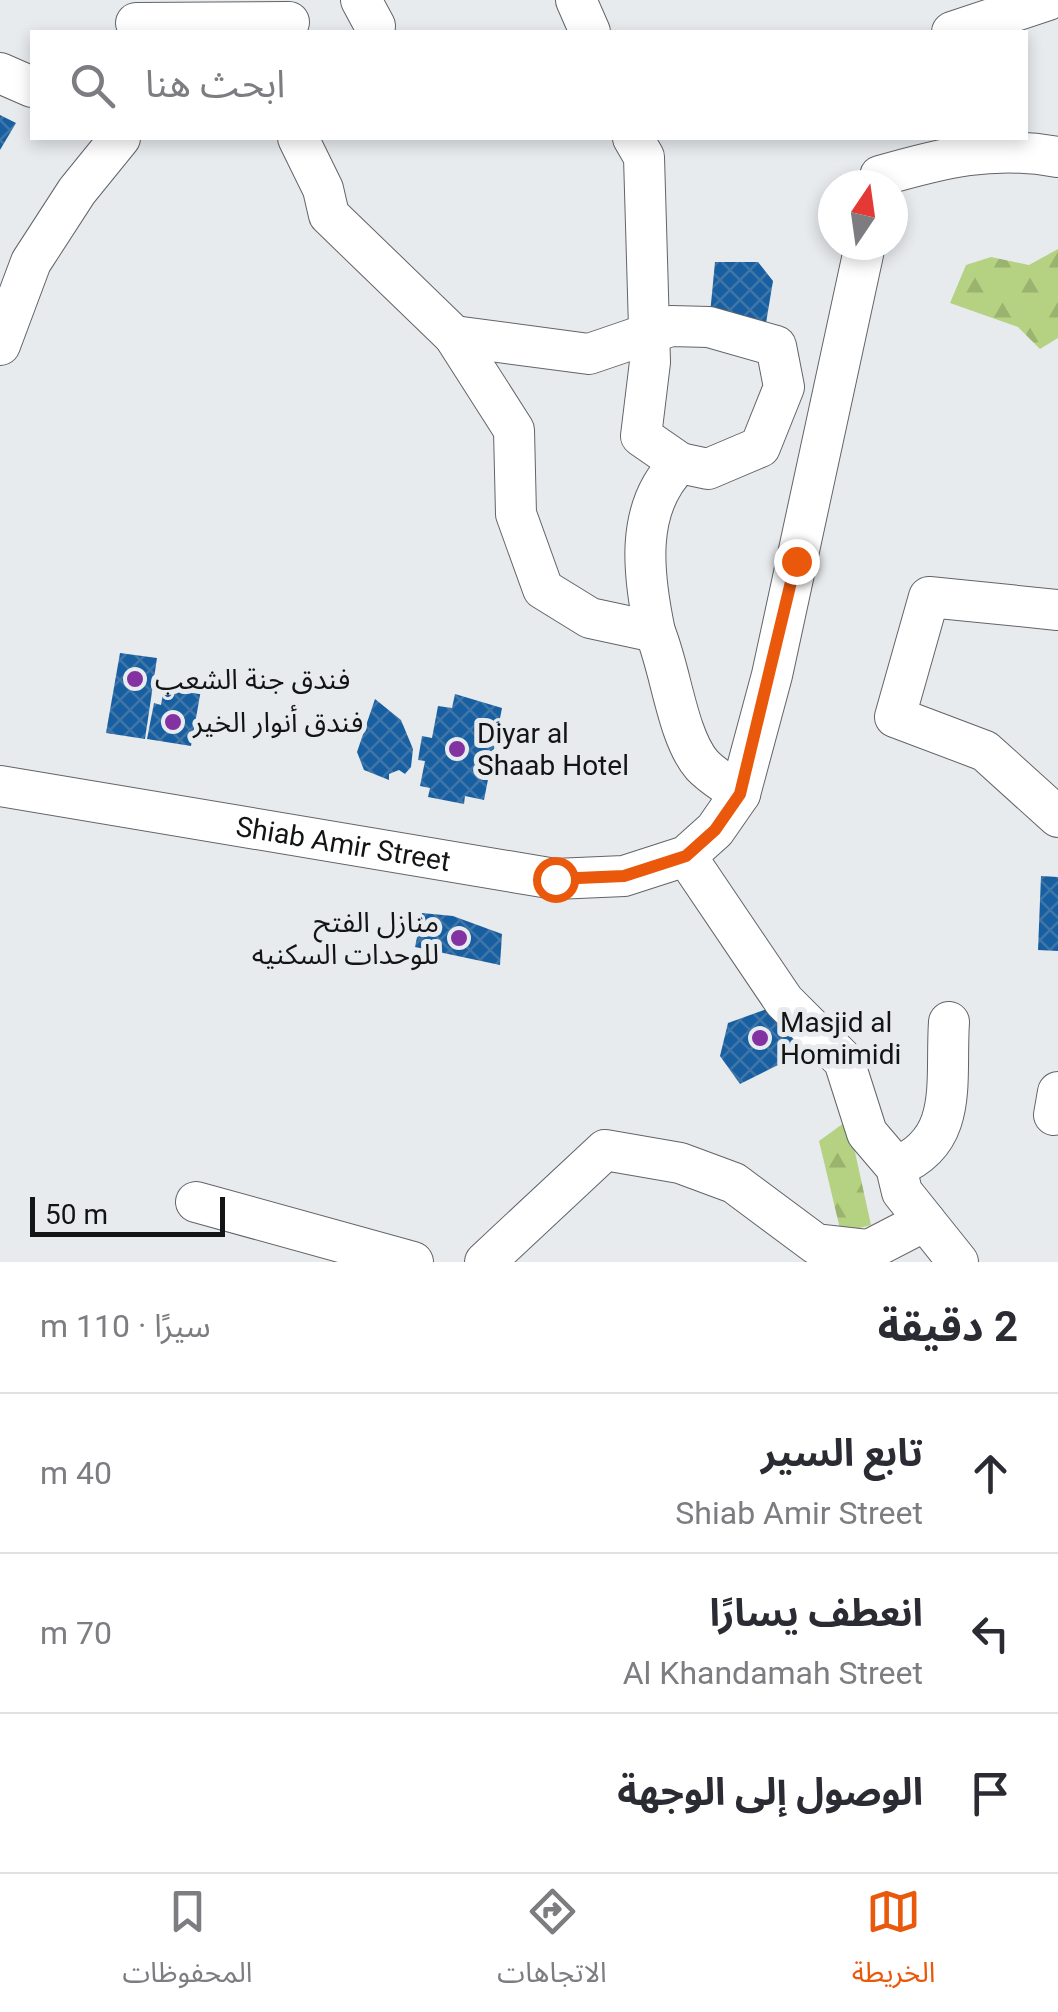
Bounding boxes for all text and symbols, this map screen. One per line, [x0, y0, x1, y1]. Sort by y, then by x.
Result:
search box [30, 30, 1028, 140]
icon: search [65, 58, 120, 113]
text: ابحث هنا [145, 62, 285, 106]
north arrow [818, 170, 908, 260]
route end [774, 539, 820, 585]
place label: فندق جنة الشعب [155, 663, 350, 696]
marker: فندق جنة الشعب [124, 668, 146, 690]
place label: فندق أنوار الخير [192, 704, 363, 739]
marker: فندق أنوار الخير [162, 711, 184, 733]
place label: Diyar al Shaab Hotel [477, 717, 629, 782]
marker: Diyar al Shaab Hotel [446, 738, 468, 760]
street label: Shiab Amir Street [233, 810, 453, 878]
route start [533, 857, 579, 903]
place label: منازل الفتح للوحدات السكنيه [252, 906, 439, 971]
marker: منازل الفتح للوحدات السكنيه [448, 927, 470, 949]
place label: Masjid al Homimidi [780, 1006, 901, 1071]
marker: Masjid al Homimidi [749, 1027, 771, 1049]
scale bar [30, 1192, 225, 1236]
text: 50 m [45, 1198, 108, 1231]
text: 2 دقيقة [878, 1302, 1018, 1351]
text: سيرًا · 110 m [40, 1307, 211, 1345]
text: تابع السير [761, 1431, 923, 1475]
icon: ahead [963, 1446, 1018, 1501]
text: 40 m [40, 1454, 112, 1492]
text: Shiab Amir Street [675, 1494, 923, 1532]
text: انعطف يسارًا [709, 1591, 923, 1635]
icon: left [963, 1606, 1018, 1661]
text: 70 m [40, 1614, 112, 1652]
text: Al Khandamah Street [623, 1654, 923, 1692]
icon: arrive [963, 1766, 1018, 1821]
text: الوصول إلى الوجهة [617, 1770, 923, 1814]
tab: المحفوظات [122, 1884, 252, 2003]
tab: الاتجاهات [497, 1884, 607, 2003]
tab: الخريطة [852, 1884, 936, 2003]

